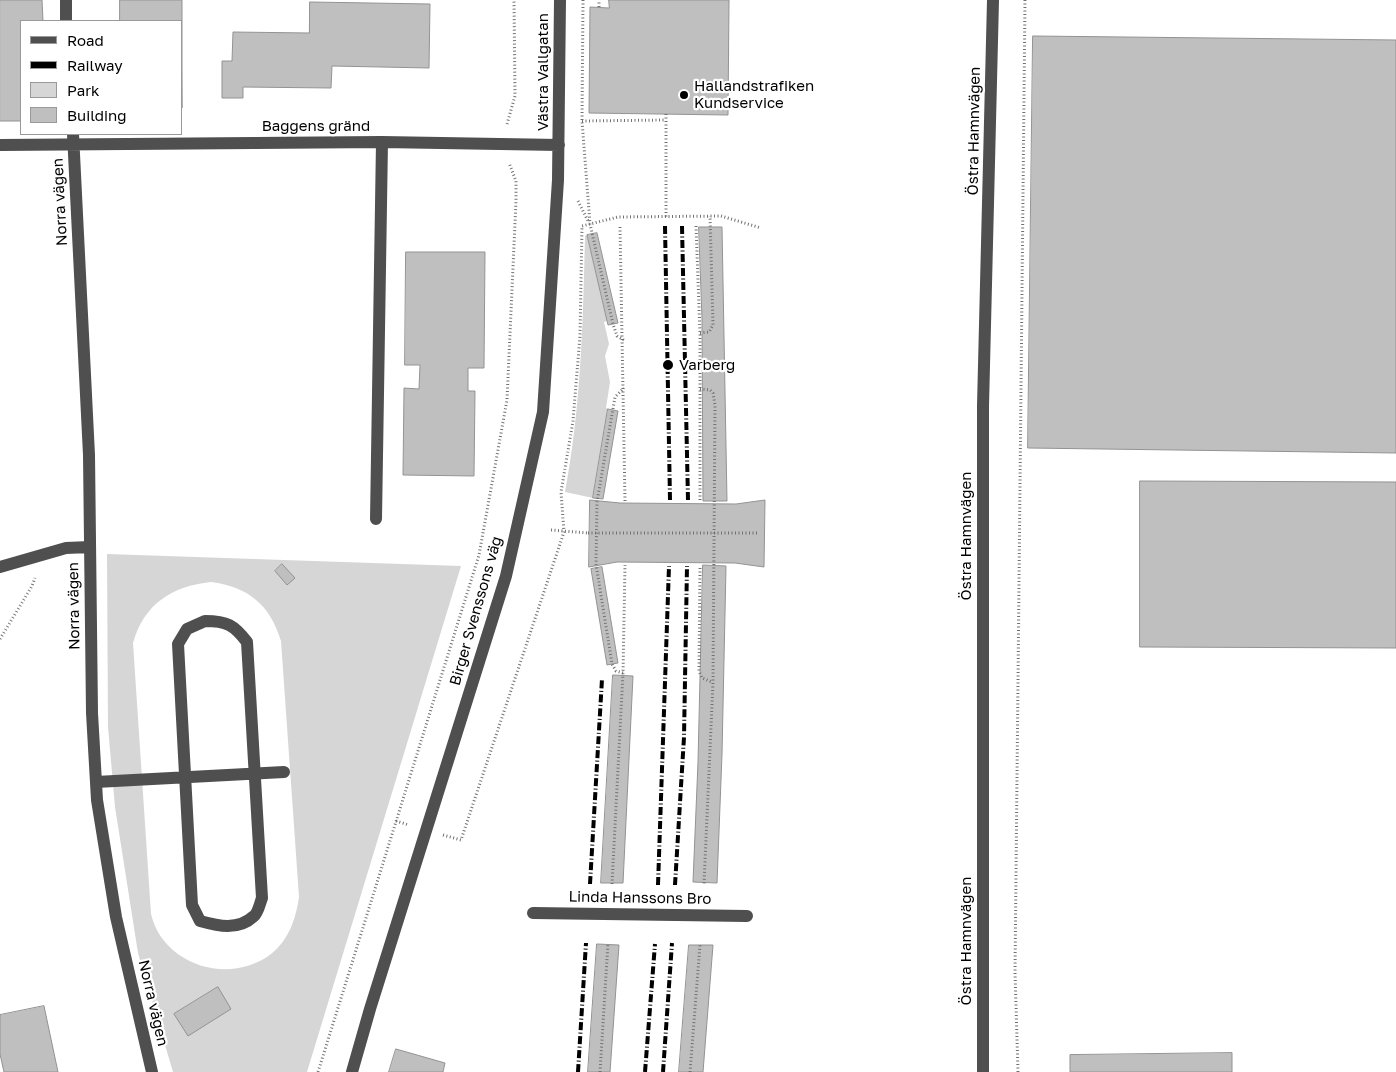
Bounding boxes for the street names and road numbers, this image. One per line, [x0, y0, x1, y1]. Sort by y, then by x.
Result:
street label: Västra Vallgatan [534, 13, 552, 131]
street label: Östra Hamnvägen [964, 66, 984, 196]
street label: Baggens gränd [262, 117, 370, 135]
street label: Norra vägen [49, 158, 71, 246]
street label: Östra Hamnvägen [957, 472, 975, 600]
street label: Birger Svenssons väg [446, 534, 506, 688]
street label: Norra vägen [64, 562, 84, 650]
street label: Östra Hamnvägen [957, 877, 975, 1005]
street label: Linda Hanssons Bro [568, 888, 712, 908]
street label: Norra vägen [134, 958, 172, 1048]

